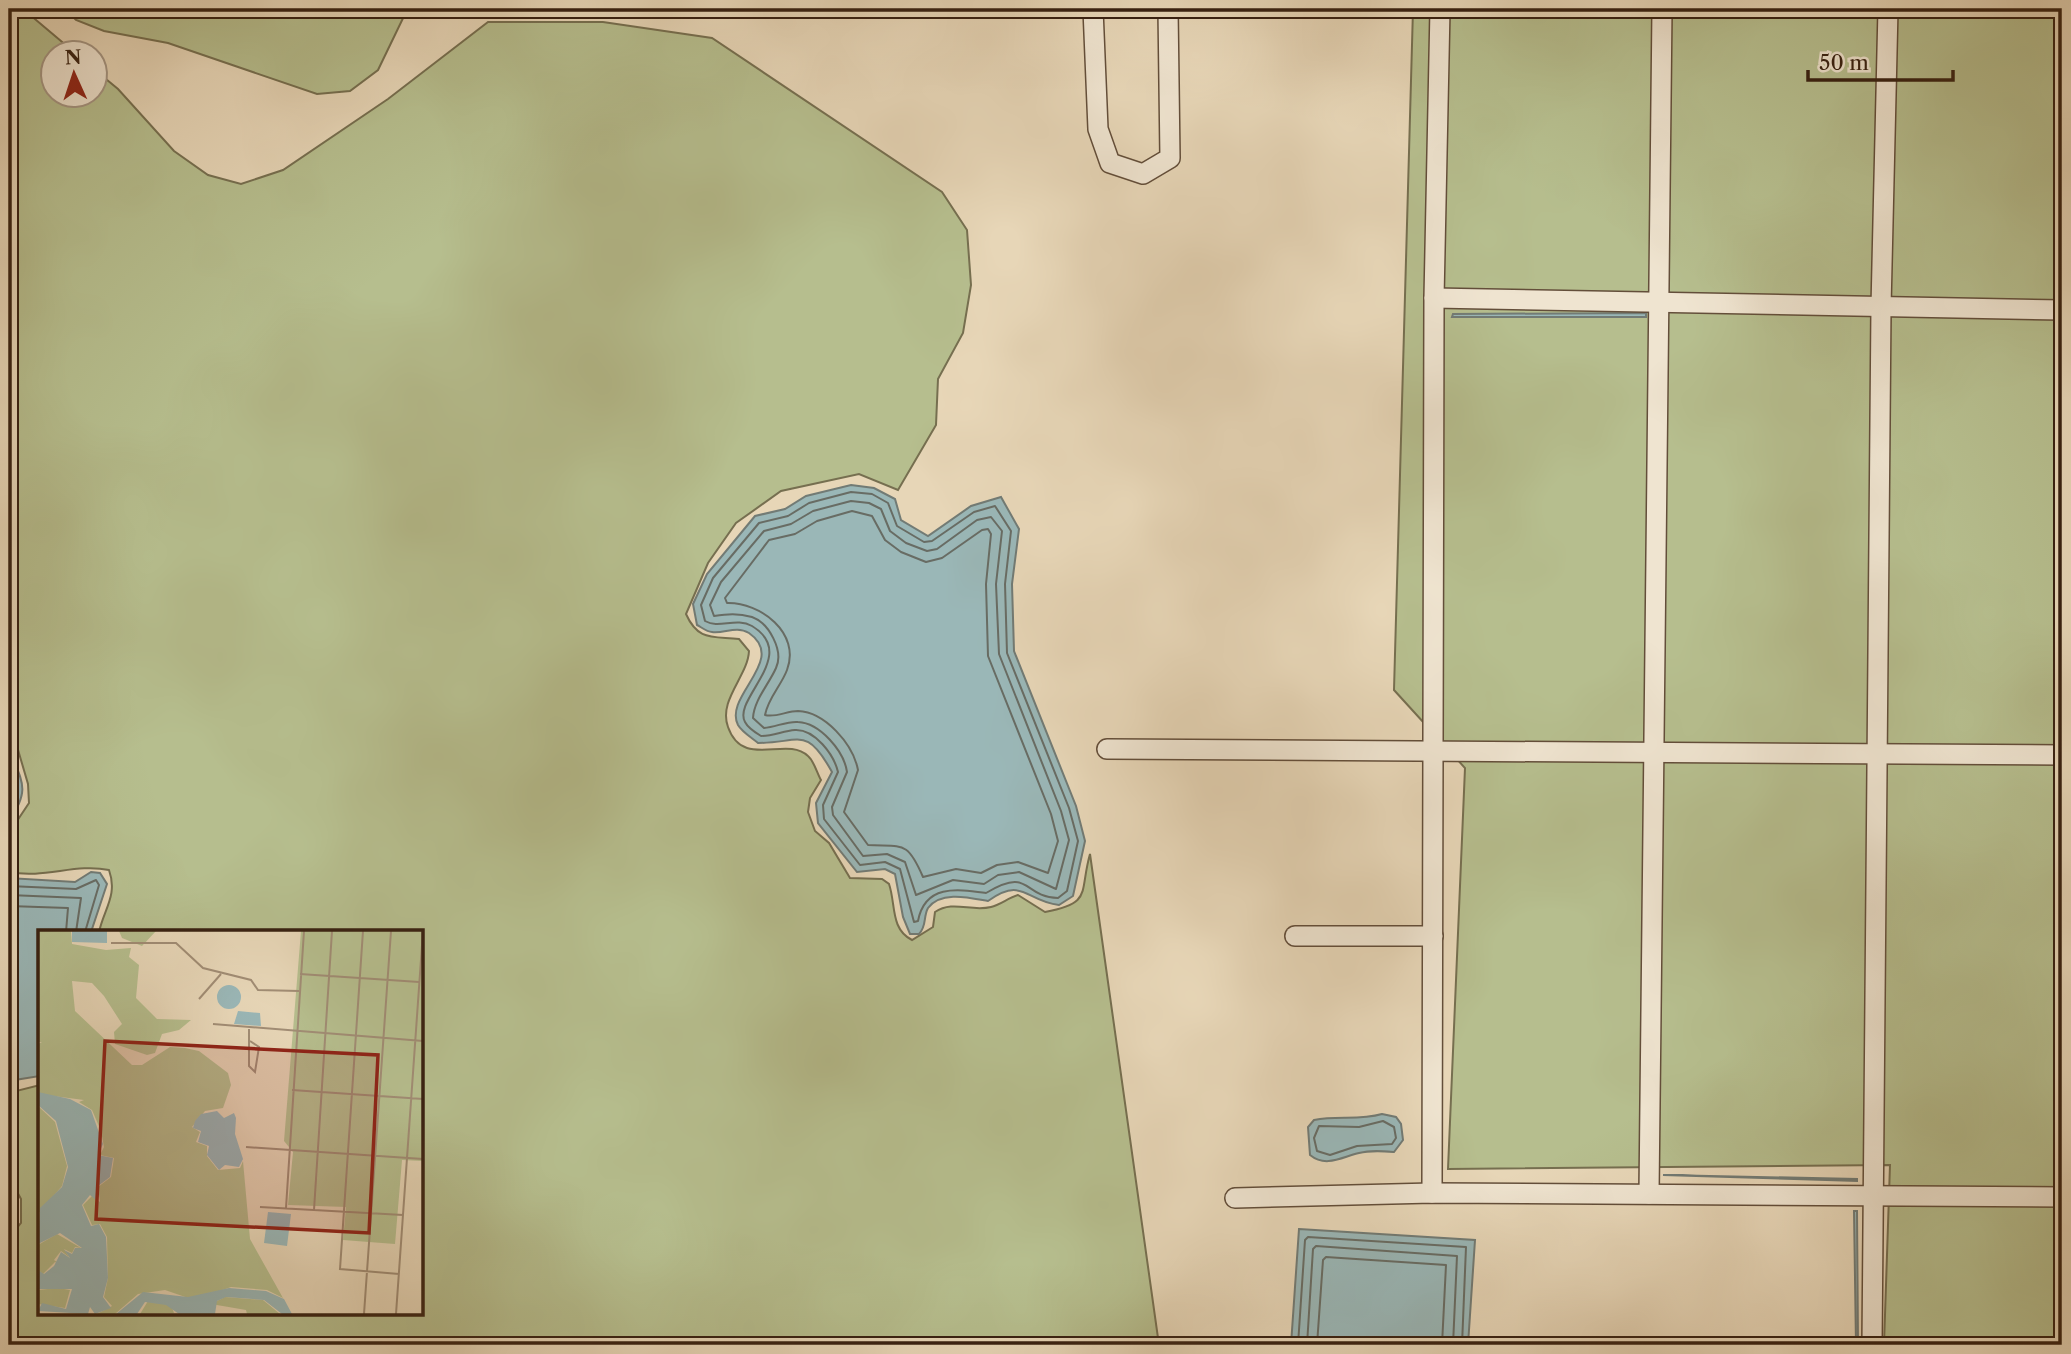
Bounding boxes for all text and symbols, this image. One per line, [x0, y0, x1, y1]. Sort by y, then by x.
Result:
north arrow [38, 38, 108, 108]
scale bar [1808, 38, 1954, 82]
text: N [64, 46, 82, 69]
text: 50 m [1819, 50, 1869, 75]
inset map [38, 930, 424, 1316]

